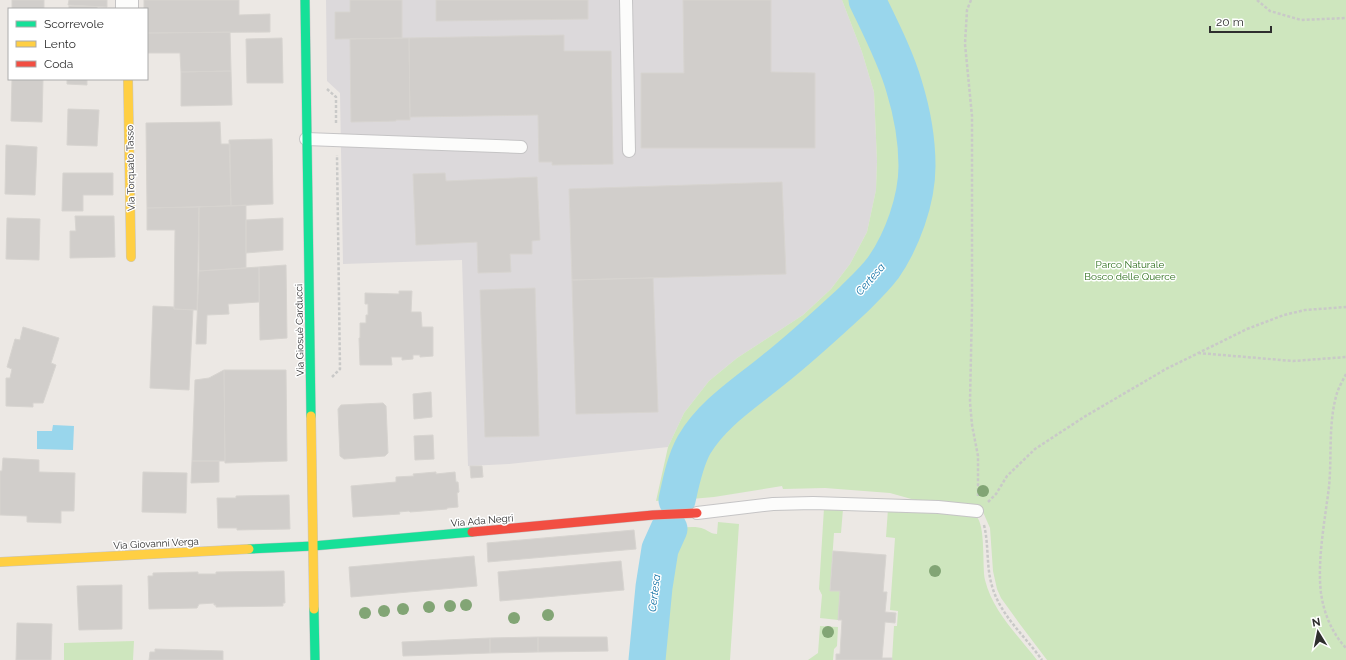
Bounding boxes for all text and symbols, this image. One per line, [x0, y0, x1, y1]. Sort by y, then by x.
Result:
legend [8, 8, 148, 80]
scale bar [1210, 8, 1271, 34]
text: 20 m [1216, 15, 1244, 29]
text: Scorrevole [44, 17, 104, 31]
text: Lento [44, 37, 76, 51]
text: Coda [44, 57, 73, 71]
street label: Via Torquato Tasso [124, 125, 137, 211]
park label: Parco Naturale Bosco delle Querce [1084, 259, 1176, 282]
water label: Certesa [853, 260, 888, 298]
street label: Via Giosuè Carducci [293, 284, 306, 376]
street label: Via Ada Negri [450, 512, 514, 529]
street label: Via Giovanni Verga [113, 536, 199, 551]
water label: Certesa [646, 573, 663, 613]
north arrow [1298, 612, 1338, 652]
text: N [1311, 616, 1322, 630]

